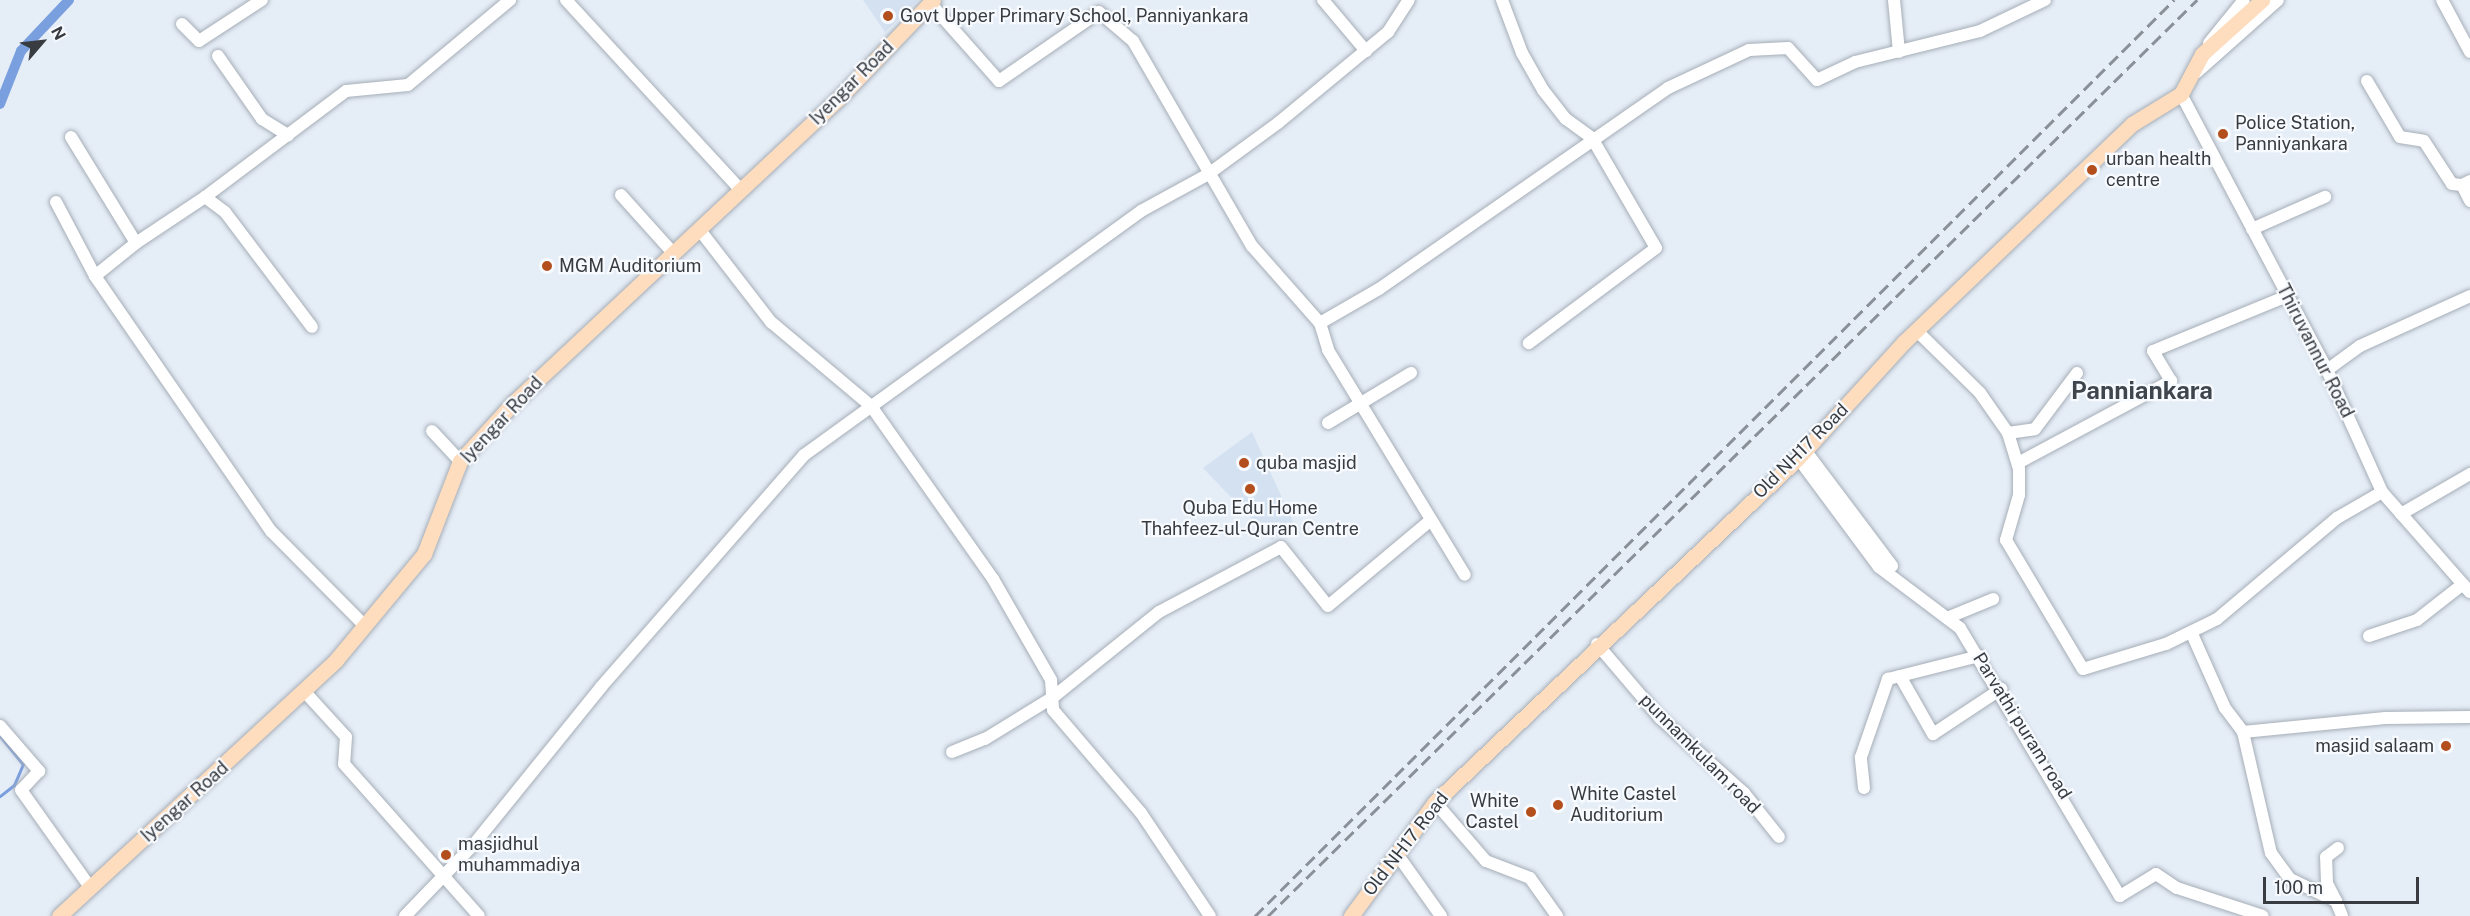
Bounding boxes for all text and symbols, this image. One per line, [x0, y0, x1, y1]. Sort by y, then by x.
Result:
place label: Govt Upper Primary School, Panniyankara [900, 5, 1249, 27]
marker: Govt Upper Primary School, Panniyankara [881, 9, 895, 23]
north arrow [12, 12, 72, 72]
text: N [47, 23, 70, 43]
street label: Iyengar Road [805, 36, 899, 130]
place label: Police Station, Panniyankara [2235, 113, 2355, 156]
marker: Police Station, Panniyankara [2216, 127, 2230, 141]
place label: urban health centre [2106, 149, 2211, 192]
marker: urban health centre [2083, 161, 2101, 179]
place label: MGM Auditorium [559, 255, 701, 277]
marker: MGM Auditorium [540, 259, 554, 273]
street label: Thiruvannur Road [2272, 280, 2358, 422]
street label: Iyengar Road [457, 372, 547, 468]
district label: Panniankara [2071, 377, 2213, 405]
street label: Old NH17 Road [1749, 399, 1853, 503]
place label: quba masjid [1256, 452, 1357, 474]
marker: quba masjid [1237, 456, 1251, 470]
marker: Quba Edu Home Thahfeez-ul-Quran Centre [1243, 482, 1257, 496]
place label: Quba Edu Home Thahfeez-ul-Quran Centre [1141, 498, 1359, 540]
street label: Parvathi puram road [1968, 649, 2076, 803]
street label: punnamkulam road [1635, 689, 1765, 819]
place label: masjid salaam [2315, 735, 2434, 757]
marker: masjid salaam [2439, 739, 2453, 753]
street label: Iyengar Road [137, 757, 233, 847]
place label: White Castel Auditorium [1570, 784, 1677, 826]
street label: Old NH17 Road [1359, 788, 1453, 900]
place label: White Castel [1466, 791, 1519, 834]
marker: White Castel Auditorium [1551, 798, 1565, 812]
marker: White Castel [1524, 805, 1538, 819]
place label: masjidhul muhammadiya [458, 834, 580, 876]
marker: masjidhul muhammadiya [439, 848, 453, 862]
scale bar [2266, 865, 2422, 903]
text: 100 m [2274, 877, 2323, 898]

